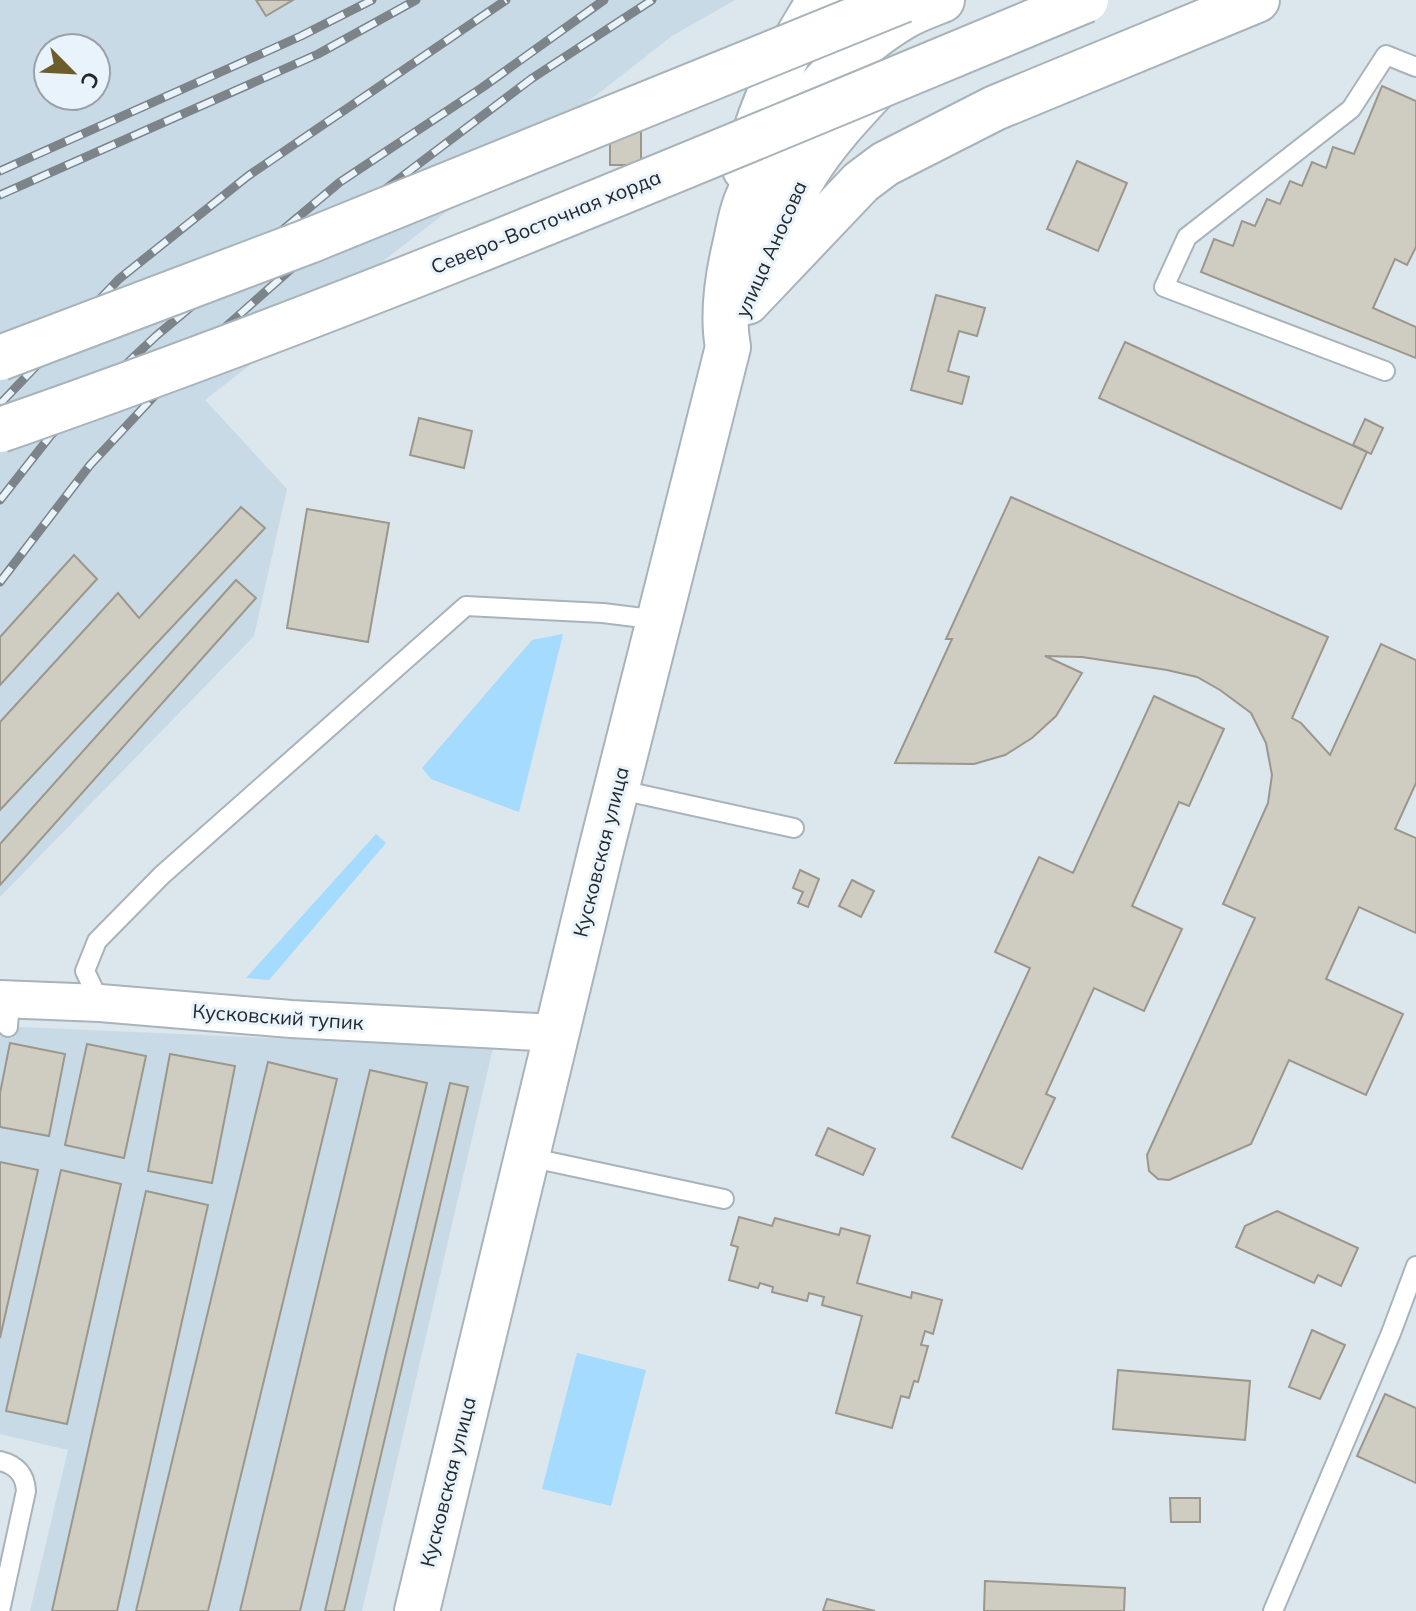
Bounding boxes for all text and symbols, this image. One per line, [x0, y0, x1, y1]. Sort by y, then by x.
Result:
north arrow [32, 32, 112, 112]
text: С [74, 68, 106, 93]
street label: Северо-Восточная хорда [427, 164, 665, 279]
street label: улица Аносова [729, 177, 812, 321]
street label: Кусковская улица [567, 764, 634, 940]
street label: Кусковский тупик [192, 998, 365, 1035]
street label: Кусковская улица [414, 1394, 481, 1570]

